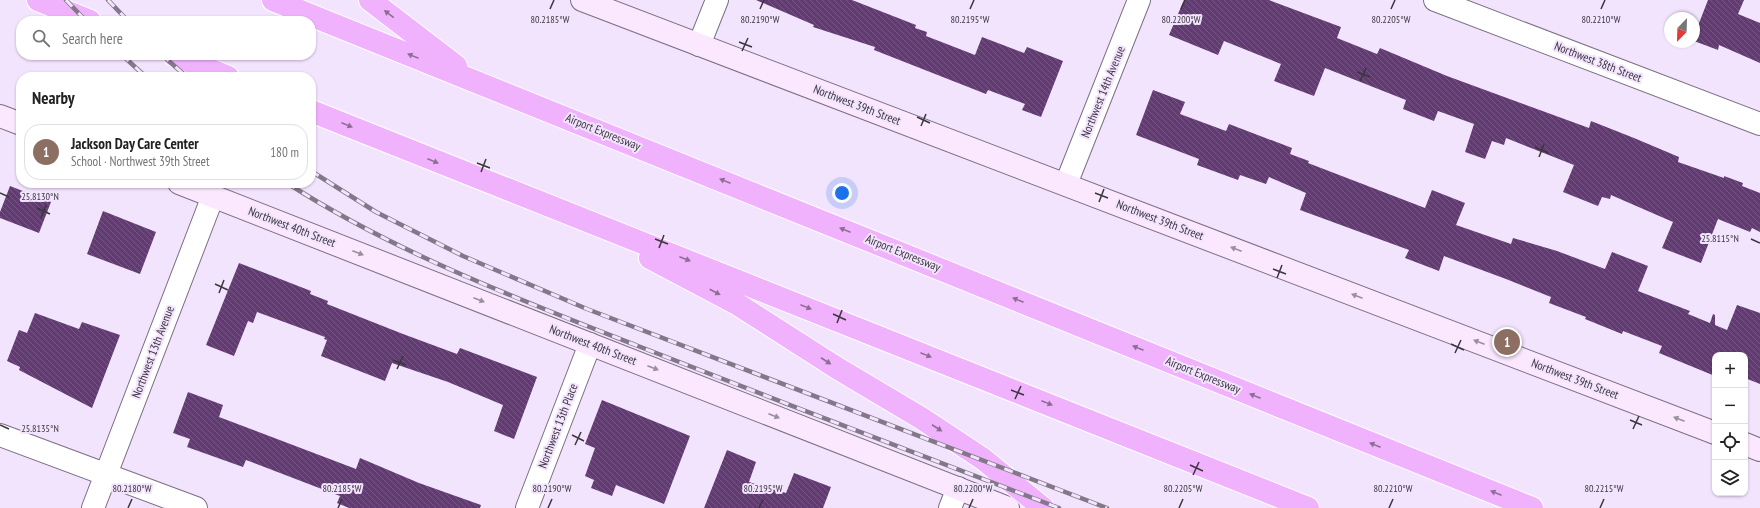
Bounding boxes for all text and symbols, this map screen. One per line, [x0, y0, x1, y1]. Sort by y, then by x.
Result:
one-way arrow [384, 10, 395, 19]
north arrow [1664, 12, 1700, 48]
text: 80.2185°W [531, 13, 570, 26]
text: 80.2190°W [741, 13, 780, 26]
text: 80.2195°W [951, 13, 990, 26]
text: 80.2200°W [1162, 13, 1201, 26]
text: 80.2205°W [1372, 13, 1411, 26]
text: 80.2210°W [1582, 13, 1621, 26]
search box [16, 16, 316, 60]
icon: search [30, 27, 52, 49]
text: Search here [62, 29, 123, 48]
street label: Northwest 38th Street [1552, 38, 1645, 85]
street label: Northwest 14th Avenue [1077, 44, 1128, 140]
one-way arrow [407, 53, 419, 59]
street label: Northwest 39th Street [811, 81, 904, 128]
text: Nearby [32, 87, 75, 109]
street label: Airport Expressway [564, 110, 643, 154]
one-way arrow [342, 123, 354, 129]
text: Jackson Day Care Center [71, 134, 199, 153]
text: 1 [43, 144, 49, 161]
text: 180 m [270, 144, 299, 161]
text: School · Northwest 39th Street [71, 153, 210, 170]
one-way arrow [428, 158, 440, 164]
one-way arrow [718, 177, 730, 183]
your location [832, 183, 852, 203]
text: 25.8130°N [21, 190, 59, 203]
street label: Northwest 39th Street [1114, 196, 1207, 243]
street label: Northwest 40th Street [246, 203, 339, 250]
one-way arrow [839, 226, 851, 232]
street label: Airport Expressway [864, 231, 943, 275]
text: 25.8115°N [1701, 232, 1739, 245]
one-way arrow [1230, 245, 1242, 251]
one-way arrow [353, 250, 365, 256]
one-way arrow [679, 256, 691, 262]
one-way arrow [710, 289, 721, 296]
one-way arrow [1351, 292, 1363, 298]
one-way arrow [1011, 296, 1023, 302]
one-way arrow [474, 298, 486, 304]
street label: Northwest 13th Avenue [128, 304, 177, 400]
one-way arrow [800, 304, 812, 310]
street label: Northwest 40th Street [547, 321, 640, 368]
pin: 1 [1494, 327, 1520, 357]
one-way arrow [1472, 339, 1484, 345]
one-way arrow [1132, 345, 1144, 351]
one-way arrow [921, 352, 932, 358]
map controls [1712, 352, 1748, 496]
button: + [1712, 352, 1748, 388]
street label: Airport Expressway [1164, 353, 1243, 397]
street label: Northwest 39th Street [1529, 355, 1622, 402]
one-way arrow [820, 357, 832, 364]
one-way arrow [647, 366, 659, 372]
street label: Northwest 13th Place [534, 381, 581, 470]
button: − [1712, 388, 1748, 424]
one-way arrow [1248, 392, 1260, 398]
one-way arrow [1041, 401, 1053, 407]
one-way arrow [768, 413, 780, 419]
one-way arrow [1672, 415, 1684, 421]
text: 25.8135°N [21, 422, 59, 435]
one-way arrow [932, 424, 942, 432]
button: locate [1712, 424, 1748, 460]
one-way arrow [1369, 441, 1381, 447]
button: layers [1712, 460, 1748, 496]
text: 80.2180°W [113, 482, 152, 495]
text: 80.2185°W [323, 482, 362, 495]
text: 80.2190°W [533, 482, 572, 495]
text: 80.2195°W [744, 482, 783, 495]
text: 80.2200°W [954, 482, 993, 495]
text: 80.2205°W [1164, 482, 1203, 495]
text: 80.2210°W [1374, 482, 1413, 495]
text: 80.2215°W [1585, 482, 1624, 495]
one-way arrow [1489, 490, 1501, 496]

